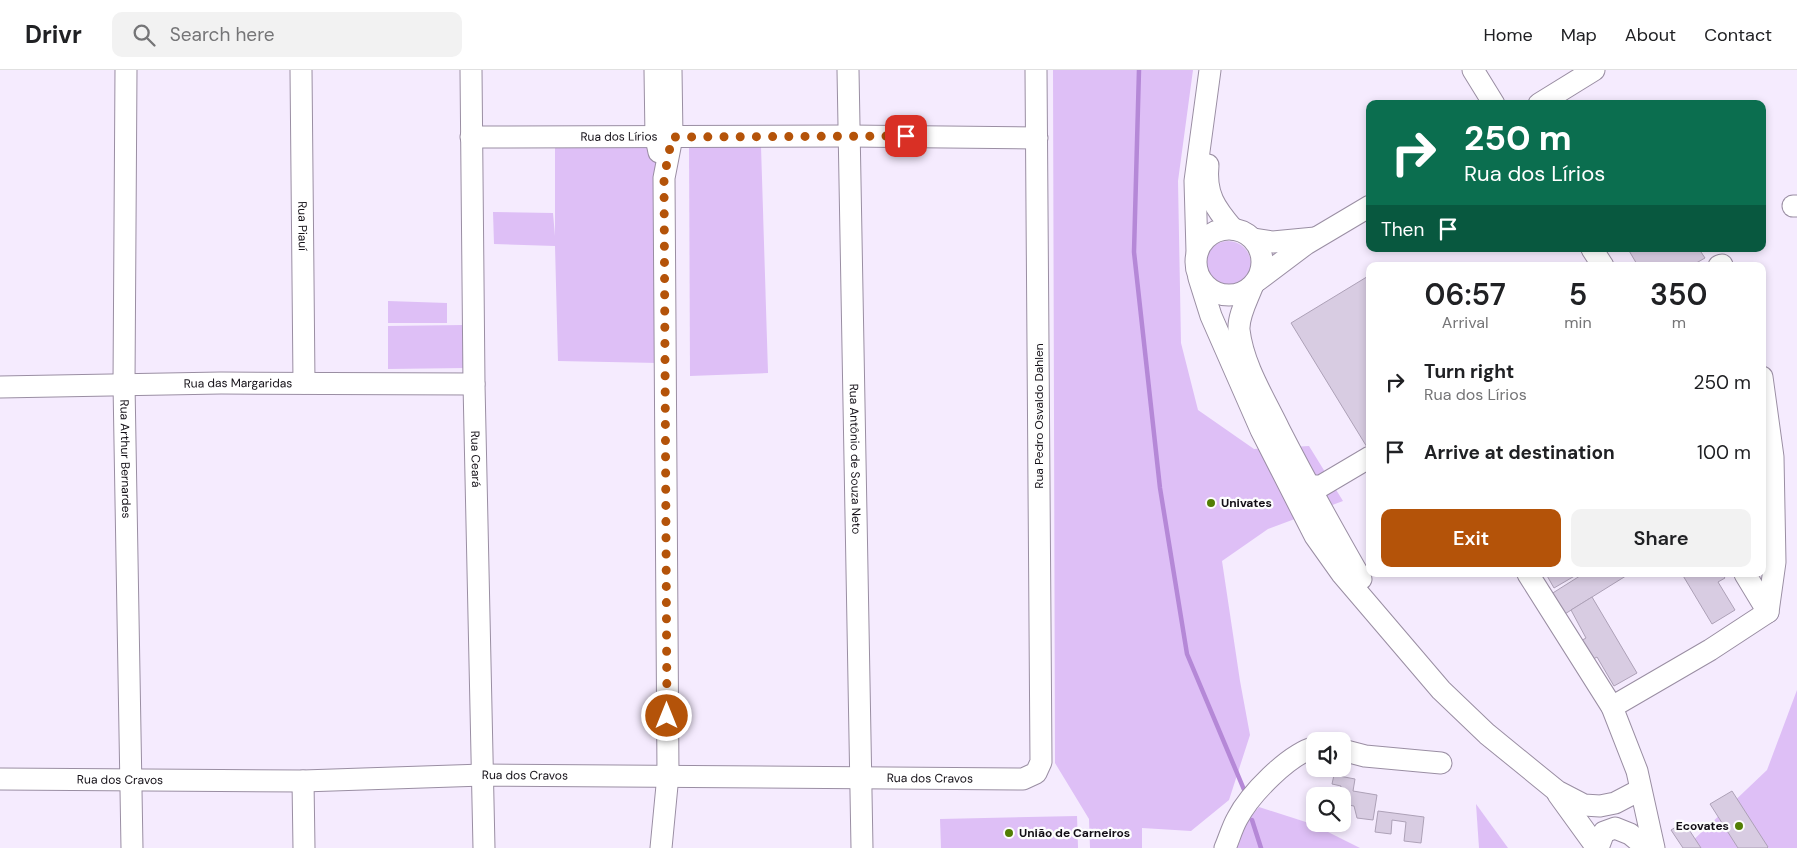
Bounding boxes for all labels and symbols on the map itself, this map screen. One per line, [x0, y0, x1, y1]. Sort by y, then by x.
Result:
pin [885, 115, 927, 157]
street label: Rua dos Lírios [580, 129, 658, 145]
street label: Rua Piauí [294, 201, 311, 251]
street label: Rua Pedro Osvaldo Dahlen [1031, 343, 1047, 489]
street label: Rua das Margaridas [183, 375, 292, 392]
street label: Rua Antônio de Souza Neto [846, 383, 864, 534]
street label: Rua Arthur Bernardes [116, 399, 134, 519]
street label: Rua Ceará [467, 430, 484, 487]
place label: Univates [1221, 495, 1272, 511]
marker: Univates [1205, 497, 1217, 509]
position arrow [640, 689, 692, 741]
street label: Rua dos Cravos [482, 767, 568, 784]
street label: Rua dos Cravos [887, 770, 973, 787]
street label: Rua dos Cravos [77, 772, 163, 788]
place label: Ecovates [1676, 818, 1729, 834]
marker: Ecovates [1733, 820, 1745, 832]
place label: União de Carneiros [1019, 825, 1130, 841]
marker: União de Carneiros [1003, 827, 1015, 839]

